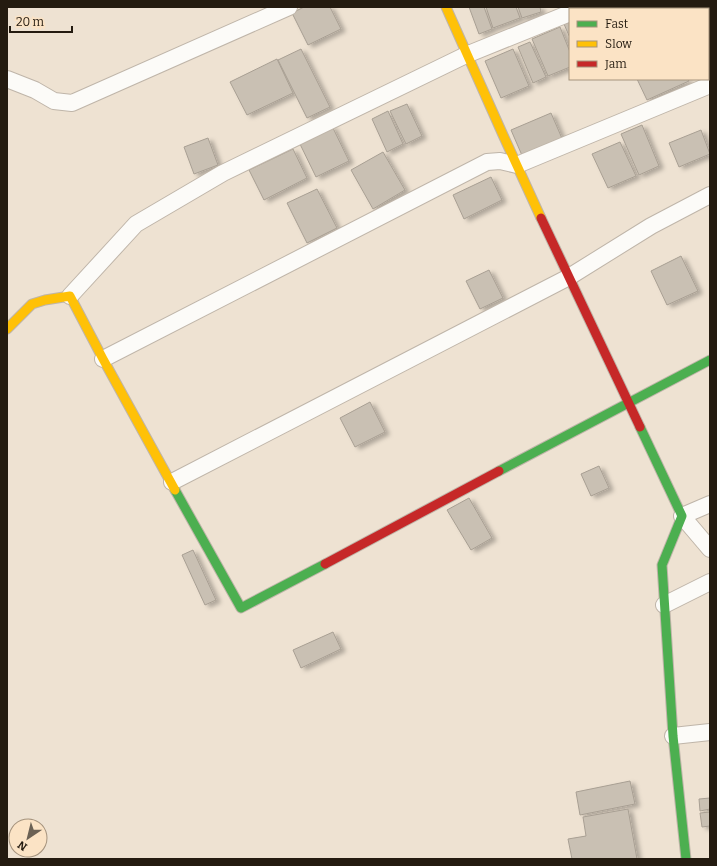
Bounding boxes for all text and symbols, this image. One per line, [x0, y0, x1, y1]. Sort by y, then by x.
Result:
scale bar [10, 8, 72, 34]
legend [569, 8, 709, 80]
text: 20 m [16, 15, 45, 29]
text: Fast [605, 17, 629, 31]
text: Slow [605, 37, 632, 51]
text: Jam [604, 57, 627, 71]
north arrow [8, 818, 48, 858]
text: N [15, 838, 30, 854]

